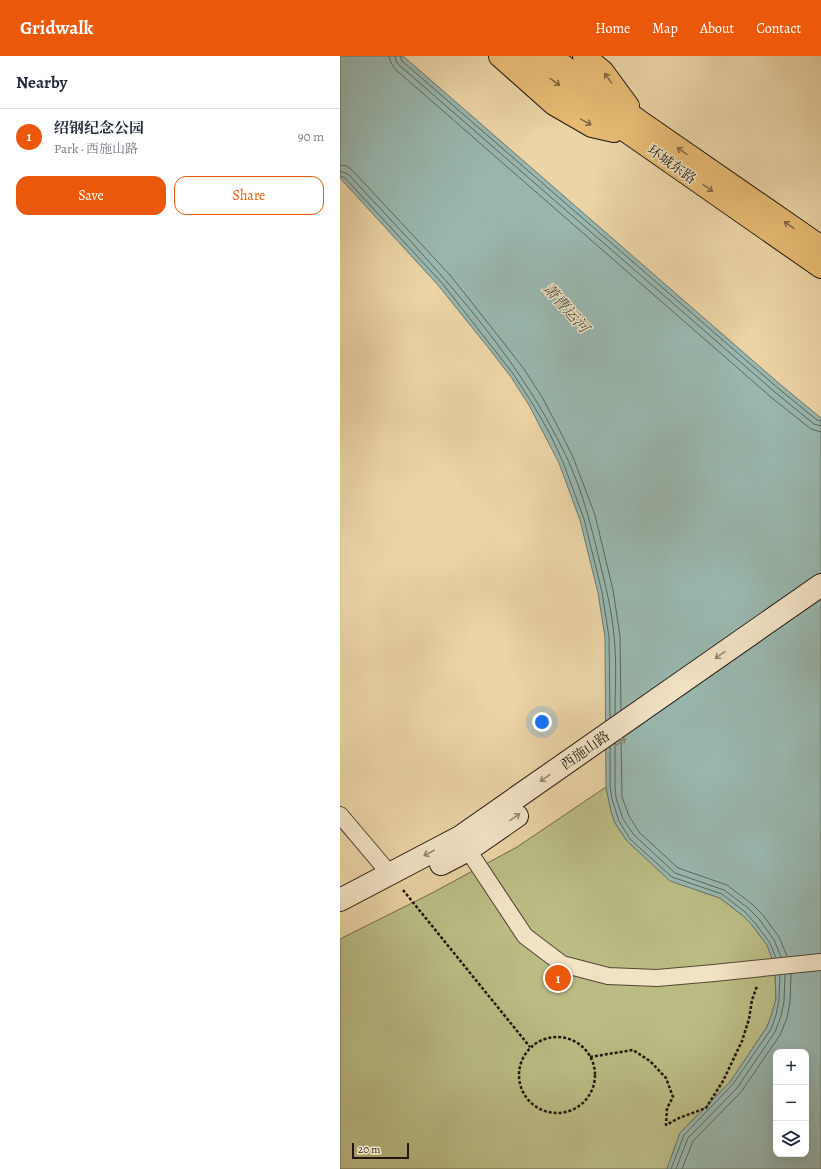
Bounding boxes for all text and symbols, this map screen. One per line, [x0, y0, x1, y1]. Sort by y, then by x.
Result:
text: Gridwalk [20, 15, 93, 41]
text: Home [595, 19, 630, 38]
text: Map [652, 19, 678, 38]
text: About [700, 19, 734, 38]
text: Contact [756, 19, 801, 38]
text: Nearby [16, 71, 67, 94]
one-way arrow [604, 73, 612, 84]
one-way arrow [550, 77, 561, 86]
text: 绍钢纪念公园 [54, 118, 144, 138]
one-way arrow [580, 119, 592, 127]
text: 1 [27, 128, 31, 145]
text: 90 m [298, 128, 324, 145]
text: Park · 西施山路 [54, 140, 138, 157]
street label: 环城东路 [643, 141, 700, 188]
one-way arrow [677, 147, 688, 155]
button: Save [16, 176, 166, 215]
button: Share [174, 176, 324, 215]
one-way arrow [702, 184, 713, 192]
one-way arrow [784, 221, 795, 229]
water label: 萧曹运河 [538, 279, 596, 339]
one-way arrow [715, 651, 726, 659]
your location [532, 712, 552, 732]
street label: 西施山路 [557, 727, 614, 774]
one-way arrow [616, 738, 627, 746]
one-way arrow [540, 774, 551, 782]
one-way arrow [509, 813, 520, 821]
one-way arrow [423, 850, 435, 858]
pin: 1 [545, 963, 571, 993]
map controls [773, 1049, 809, 1157]
button: + [773, 1049, 809, 1085]
button: − [773, 1085, 809, 1121]
button: layers [773, 1121, 809, 1157]
scale bar [352, 1141, 409, 1160]
text: 20 m [358, 1142, 380, 1157]

